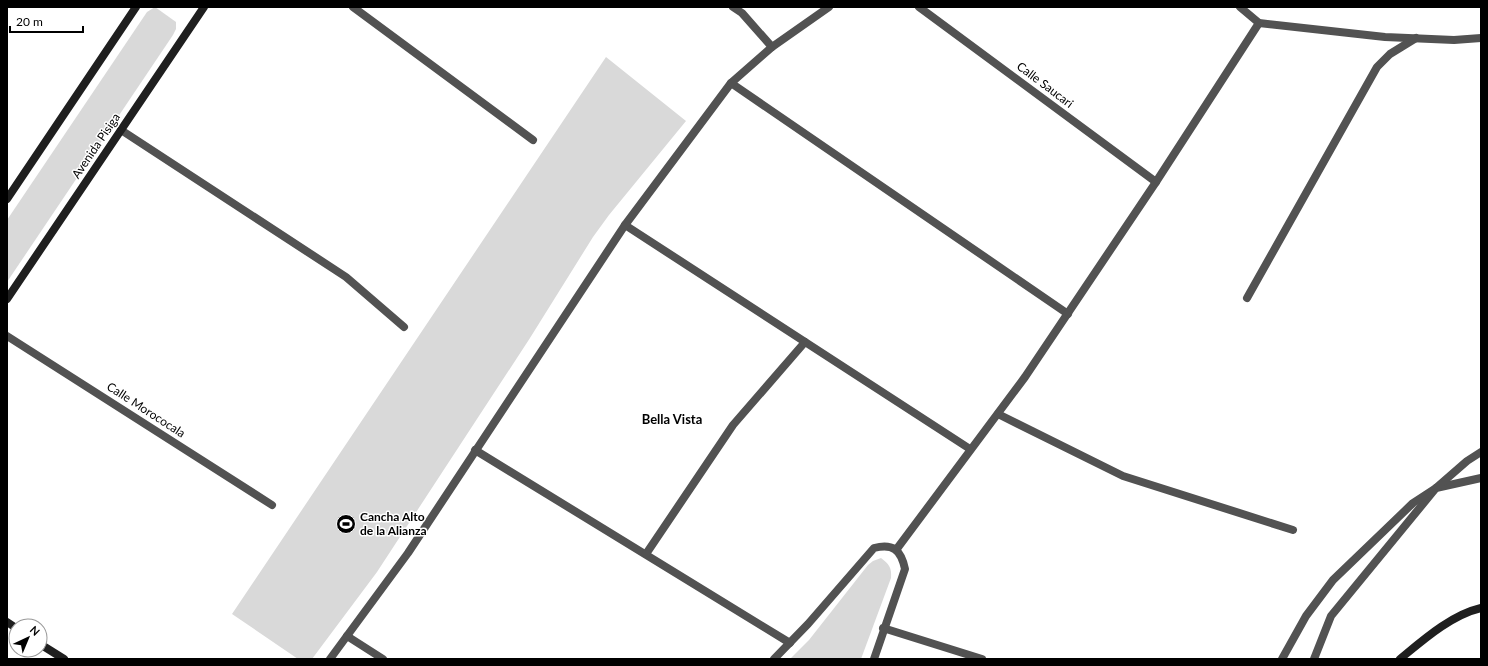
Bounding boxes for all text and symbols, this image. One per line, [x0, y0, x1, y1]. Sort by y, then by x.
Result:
scale bar [10, 8, 83, 34]
text: 20 m [16, 14, 43, 29]
street label: Calle Saucari [1014, 58, 1077, 111]
street label: Avenida Pisiga [68, 110, 123, 181]
street label: Calle Morococala [104, 379, 188, 441]
district label: Bella Vista [642, 411, 702, 427]
place label: Cancha Alto de la Alianza [360, 509, 427, 538]
sports icon: Cancha Alto de la Alianza [335, 513, 357, 535]
north arrow [8, 618, 48, 658]
text: N [28, 623, 43, 638]

